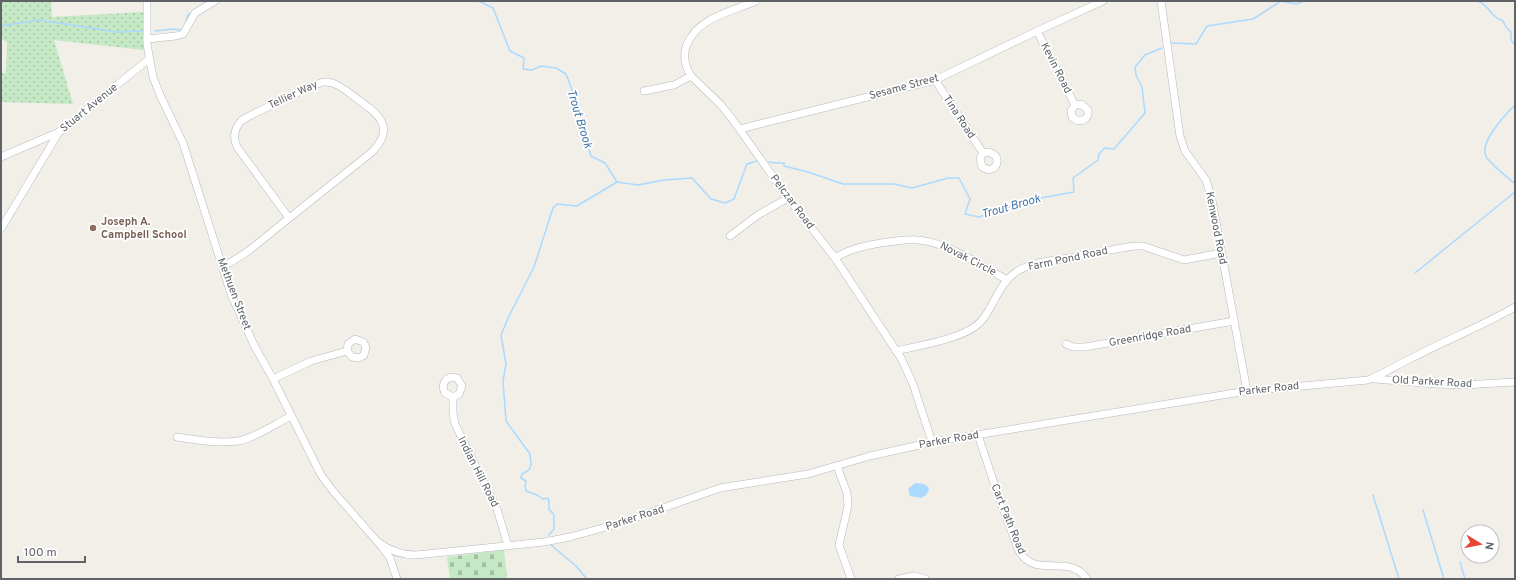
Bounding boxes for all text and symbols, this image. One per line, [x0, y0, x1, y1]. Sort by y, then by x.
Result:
street label: Kevin Road [1037, 40, 1075, 96]
street label: Sesame Street [868, 71, 940, 103]
street label: Tellier Way [266, 77, 320, 113]
street label: Stuart Avenue [57, 80, 121, 135]
water label: Trout Brook [562, 88, 596, 151]
street label: Tina Road [940, 93, 978, 141]
street label: Pelczar Road [767, 172, 817, 232]
street label: Kenwood Road [1202, 190, 1230, 266]
water label: Trout Brook [980, 191, 1043, 223]
place label: Joseph A. Campbell School [101, 215, 187, 242]
marker: Joseph A. Campbell School [88, 223, 98, 233]
street label: Novak Circle [937, 239, 999, 279]
street label: Farm Pond Road [1027, 244, 1109, 274]
street label: Methuen Street [214, 256, 254, 332]
street label: Greenridge Road [1108, 322, 1192, 350]
street label: Old Parker Road [1391, 373, 1473, 391]
street label: Parker Road [1238, 379, 1300, 399]
street label: Parker Road [918, 428, 980, 452]
street label: Indian Hill Road [454, 434, 502, 510]
street label: Cart Path Road [988, 482, 1028, 556]
street label: Parker Road [604, 502, 666, 534]
north arrow [1460, 524, 1500, 564]
scale bar [18, 538, 85, 564]
text: N [1481, 540, 1496, 551]
text: 100 m [24, 545, 57, 561]

